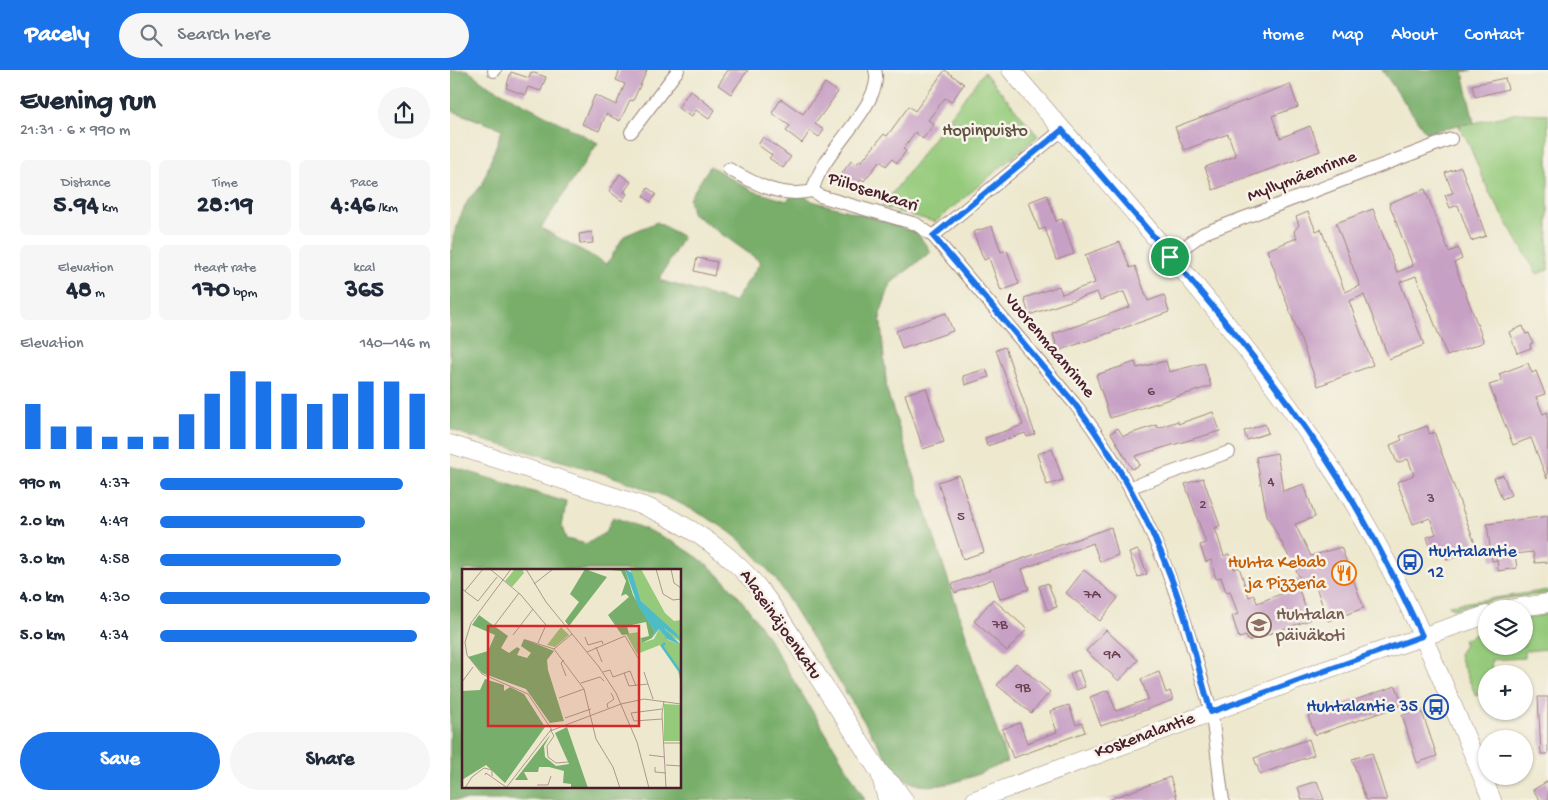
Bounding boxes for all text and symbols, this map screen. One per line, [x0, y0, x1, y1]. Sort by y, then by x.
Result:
search box [119, 13, 469, 58]
text: Pacely [25, 21, 89, 50]
icon: search [137, 21, 165, 49]
text: Search here [177, 24, 271, 47]
text: Home [1262, 25, 1304, 46]
text: Map [1332, 25, 1363, 46]
text: About [1391, 25, 1437, 46]
text: Contact [1465, 25, 1523, 46]
text: Evening run [20, 86, 156, 119]
button: share [378, 87, 430, 139]
park label: Hopinpuisto [942, 121, 1028, 142]
text: 21:31 · 6 × 990 m [20, 122, 130, 141]
street label: Myllymäenrinne [1244, 146, 1360, 207]
street label: Piilosenkaari [824, 168, 921, 218]
text: Distance [61, 175, 110, 192]
text: Time [212, 175, 238, 192]
text: Pace [351, 175, 378, 192]
text: 5.94 [53, 192, 99, 221]
text: 28:19 [197, 192, 253, 221]
text: 4:46 [331, 192, 375, 221]
text: km [99, 200, 118, 217]
text: /km [375, 200, 398, 217]
pin [1149, 236, 1191, 278]
icon: arrive [1156, 243, 1184, 271]
text: Elevation [58, 260, 113, 277]
text: Heart rate [194, 260, 256, 277]
text: kcal [353, 260, 375, 277]
text: 48 [66, 277, 92, 306]
text: 170 [193, 277, 230, 306]
text: 365 [345, 277, 384, 306]
text: m [92, 285, 105, 302]
text: bpm [230, 285, 257, 302]
street label: Vuorenmaanrinne [999, 289, 1099, 403]
text: Elevation [20, 335, 84, 354]
text: 140–146 m [360, 335, 430, 354]
house number: 6 [1147, 383, 1155, 401]
house number: 4 [1267, 473, 1275, 491]
text: 990 m [20, 475, 60, 494]
text: 4:37 [100, 475, 129, 494]
house number: 3 [1426, 490, 1435, 508]
house number: 2 [1199, 496, 1207, 514]
house number: 5 [957, 508, 965, 526]
text: 2.0 km [20, 513, 64, 532]
text: 4:49 [100, 513, 128, 532]
place label: Huhtalantie 12 [1427, 542, 1517, 584]
bus stop icon: Huhtalantie 12 [1397, 549, 1423, 575]
text: 3.0 km [20, 551, 65, 570]
text: 4:58 [100, 551, 130, 570]
place label: Huhta Kebab ja Pizzeria [1228, 553, 1327, 595]
restaurant icon: Huhta Kebab ja Pizzeria [1331, 560, 1357, 586]
street label: Alaseinäjoenkatu [734, 566, 826, 684]
inset map [462, 569, 681, 788]
house number: 7A [1083, 586, 1101, 604]
text: 4.0 km [20, 589, 64, 608]
text: 4:30 [100, 589, 130, 608]
map controls [1478, 600, 1533, 785]
button: layers [1478, 600, 1533, 655]
place label: Huhtalan päiväkoti [1275, 605, 1345, 647]
school or university icon: Huhtalan päiväkoti [1246, 612, 1272, 638]
house number: 7B [991, 616, 1008, 634]
text: 5.0 km [20, 627, 65, 646]
text: 4:34 [100, 627, 128, 646]
house number: 9A [1103, 646, 1121, 664]
button: + [1478, 665, 1533, 720]
house number: 9B [1014, 679, 1031, 697]
bus stop icon: Huhtalantie 35 [1423, 694, 1449, 720]
place label: Huhtalantie 35 [1306, 697, 1418, 718]
street label: Koskenalantie [1092, 708, 1198, 764]
button: − [1478, 730, 1533, 785]
button: Save [20, 732, 220, 790]
button: Share [230, 732, 430, 790]

